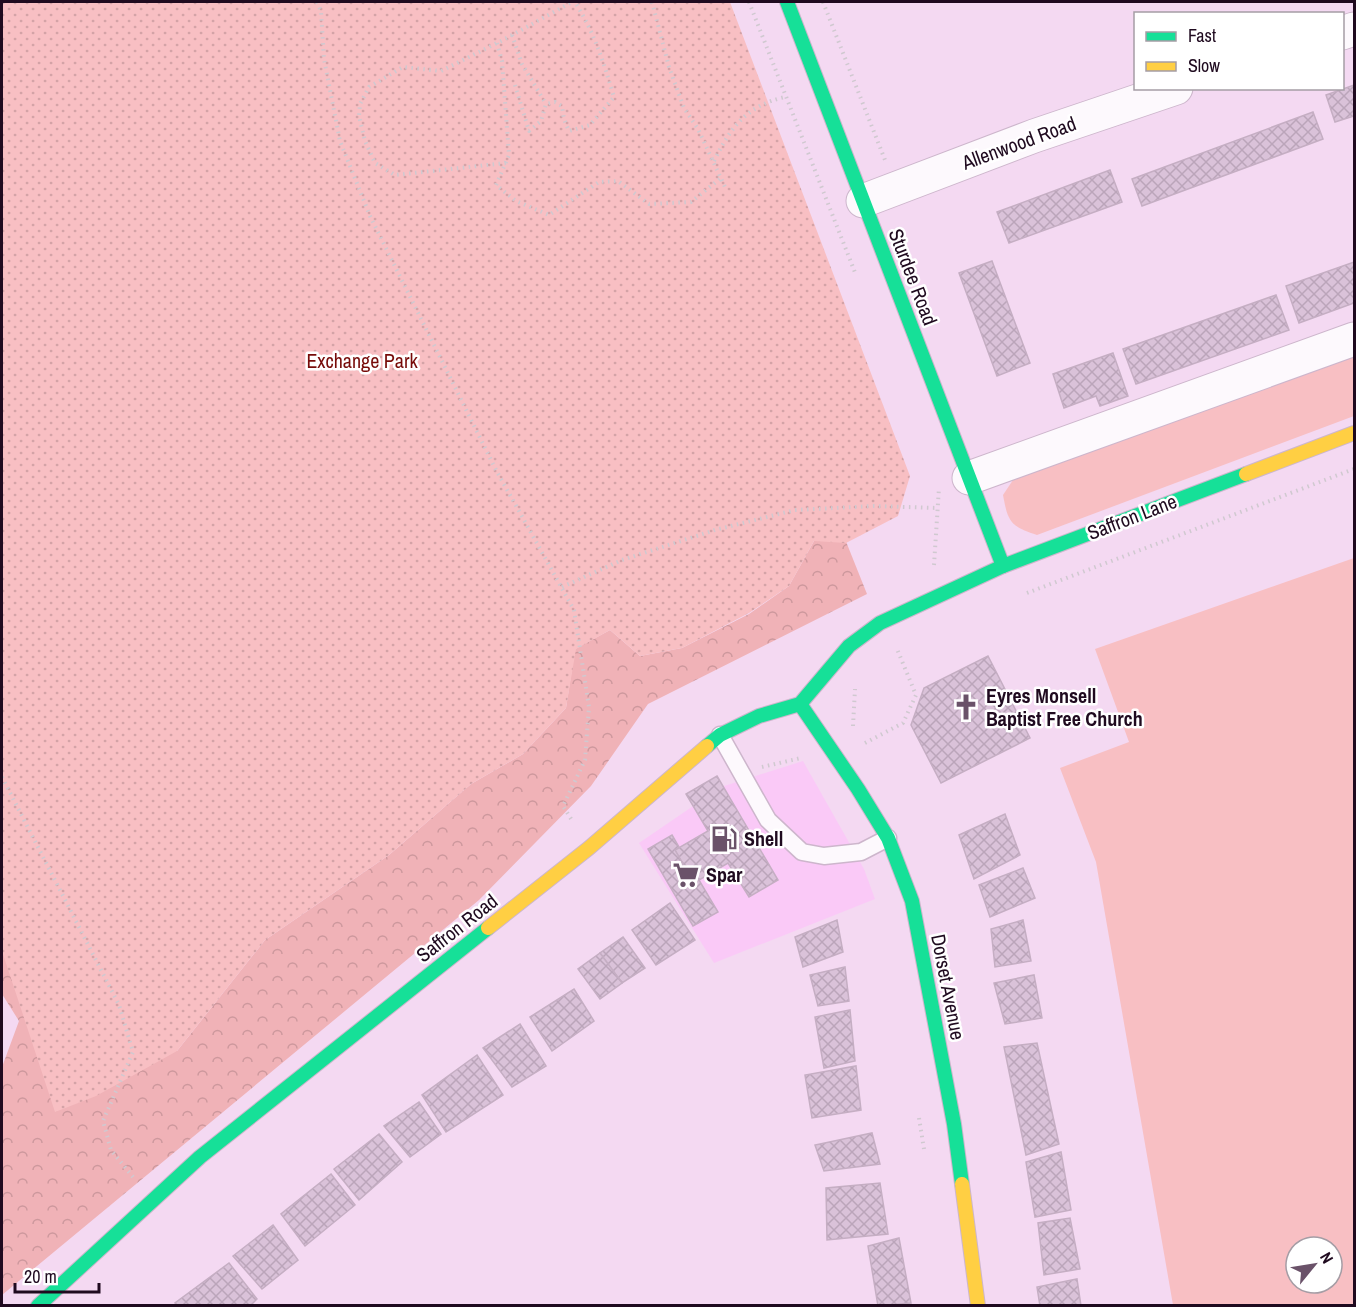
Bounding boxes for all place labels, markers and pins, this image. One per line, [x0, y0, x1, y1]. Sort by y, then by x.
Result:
place label: Eyres Monsell Baptist Free Church [986, 682, 1143, 732]
church icon: Eyres Monsell Baptist Free Church [951, 692, 981, 722]
fuel station icon: Shell [709, 824, 739, 854]
place label: Shell [744, 825, 783, 852]
supermarket icon: Spar [671, 860, 701, 890]
place label: Spar [706, 861, 743, 888]

